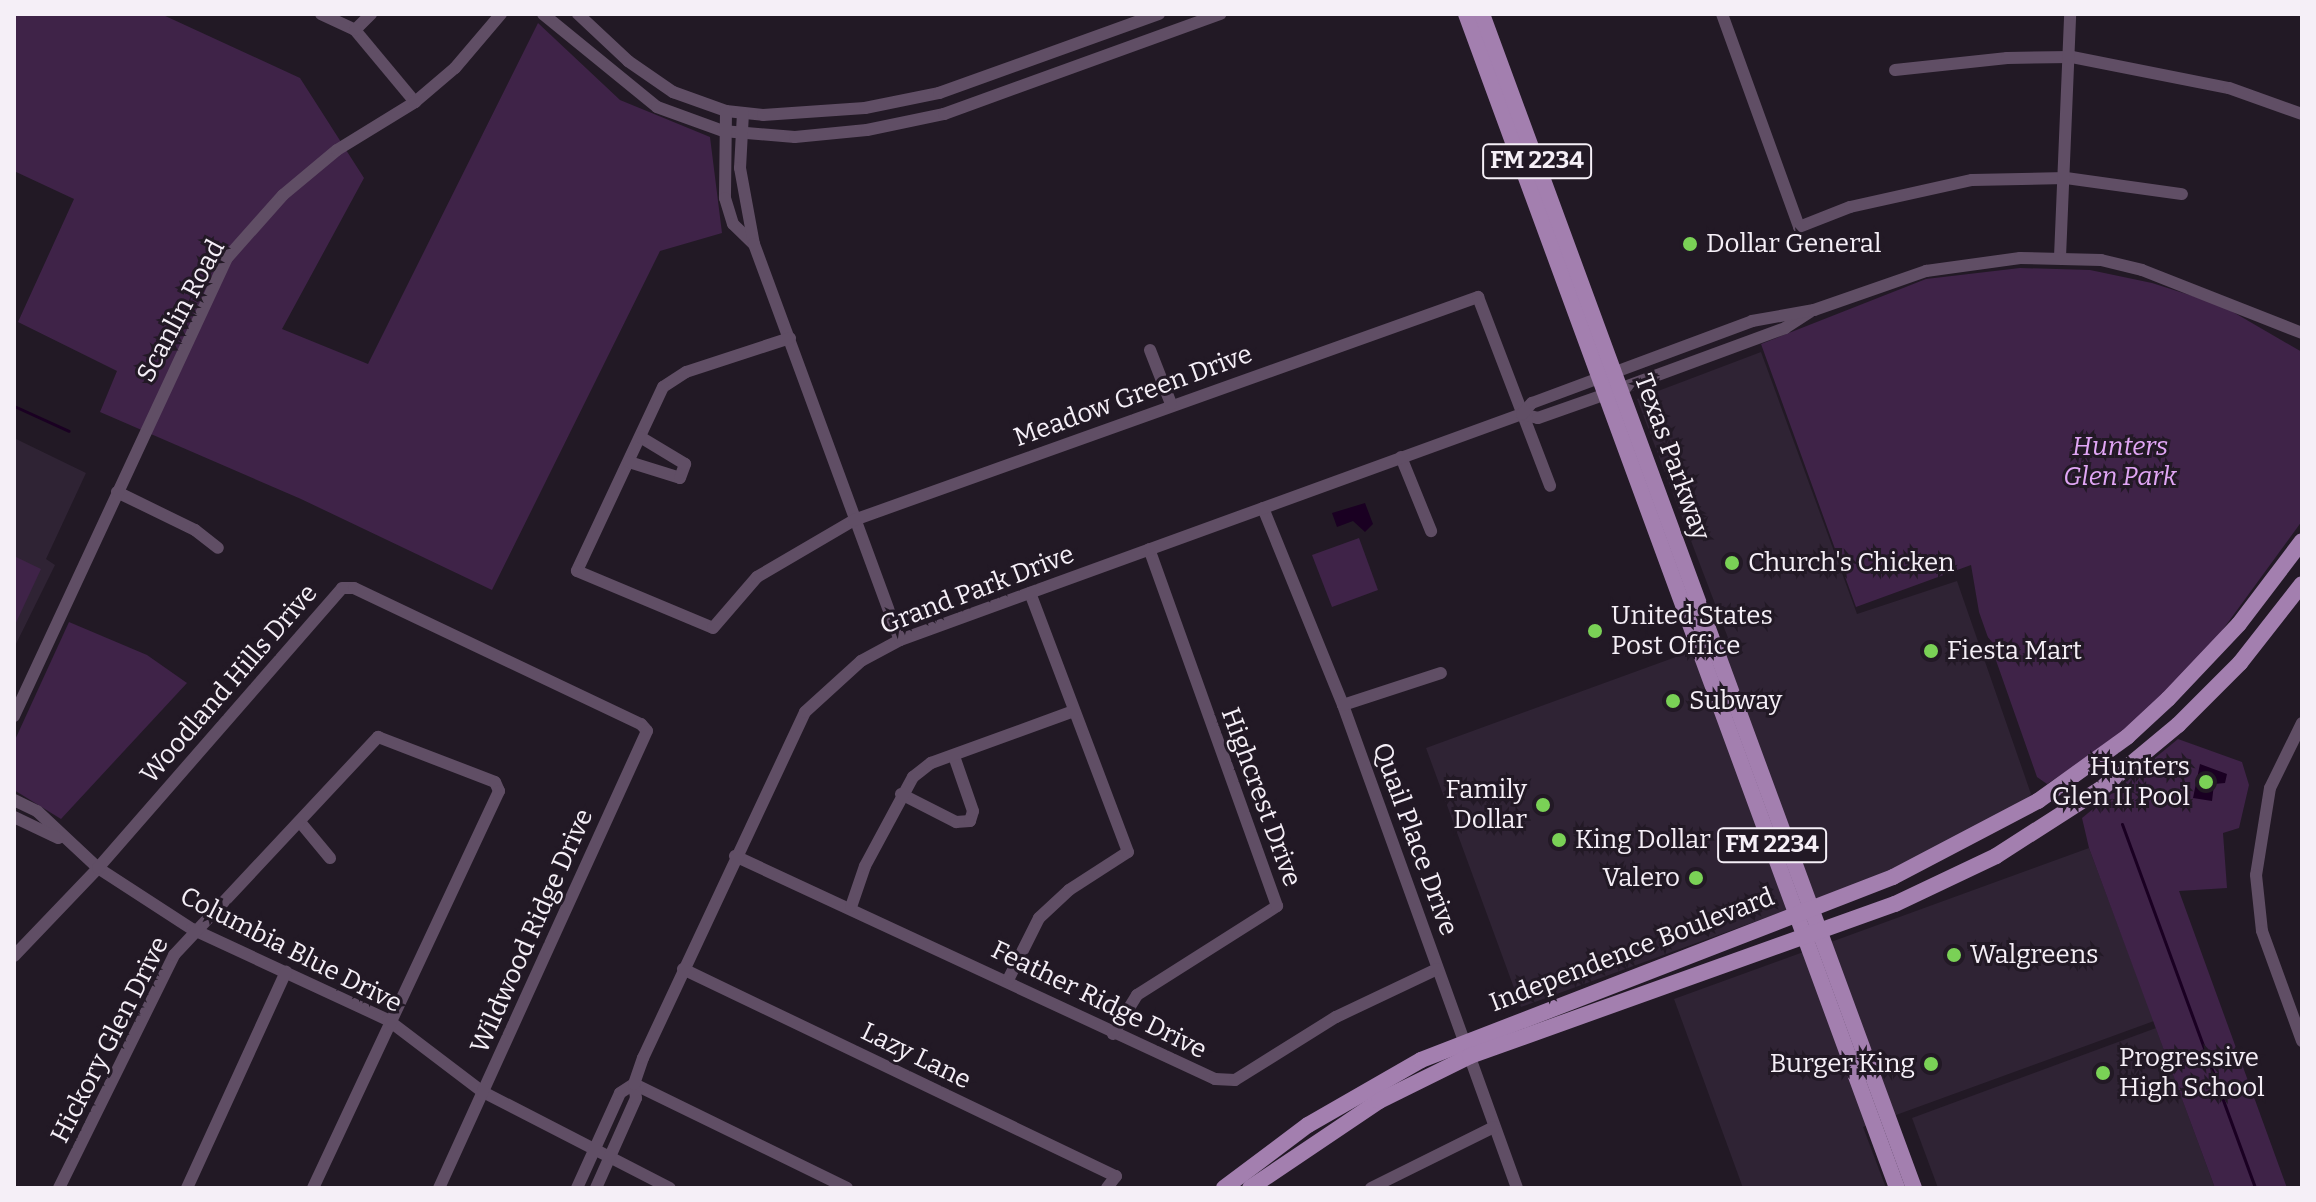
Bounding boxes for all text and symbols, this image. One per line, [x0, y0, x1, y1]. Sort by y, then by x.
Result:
road number: FM 2234 [1481, 141, 1593, 181]
place label: Dollar General [1706, 228, 1881, 260]
street label: Scanlin Road [130, 234, 232, 388]
marker: Dollar General [1681, 235, 1699, 253]
street label: Meadow Green Drive [1010, 338, 1256, 454]
street label: Texas Parkway [1627, 370, 1717, 544]
park label: Hunters Glen Park [2063, 431, 2177, 492]
street label: Grand Park Drive [876, 539, 1078, 641]
place label: Church's Chicken [1748, 547, 1955, 579]
marker: Church's Chicken [1723, 554, 1741, 572]
street label: Woodland Hills Drive [134, 578, 324, 790]
place label: United States Post Office [1611, 600, 1773, 662]
marker: United States Post Office [1586, 622, 1604, 640]
place label: Fiesta Mart [1947, 635, 2082, 667]
marker: Fiesta Mart [1922, 642, 1940, 660]
place label: Subway [1689, 685, 1782, 717]
marker: Subway [1664, 692, 1682, 710]
street label: Highcrest Drive [1214, 703, 1308, 891]
street label: Quail Place Drive [1366, 738, 1464, 940]
place label: Hunters Glen II Pool [2052, 751, 2190, 812]
marker: Hunters Glen II Pool [2197, 773, 2215, 791]
place label: Family Dollar [1446, 774, 1527, 836]
marker: Family Dollar [1534, 796, 1552, 814]
street label: Wildwood Ridge Drive [464, 804, 600, 1058]
place label: King Dollar [1575, 824, 1711, 856]
road number: FM 2234 [1716, 825, 1828, 865]
marker: King Dollar [1550, 831, 1568, 849]
place label: Valero [1602, 862, 1680, 894]
marker: Valero [1687, 869, 1705, 887]
street label: Columbia Blue Drive [175, 881, 407, 1019]
street label: Independence Boulevard [1485, 881, 1779, 1019]
street label: Hickory Glen Drive [45, 932, 175, 1148]
street label: Feather Ridge Drive [986, 934, 1212, 1066]
place label: Walgreens [1970, 939, 2099, 971]
marker: Walgreens [1945, 946, 1963, 964]
street label: Lazy Lane [856, 1016, 976, 1096]
place label: Progressive High School [2119, 1042, 2265, 1104]
place label: Burger King [1770, 1048, 1915, 1080]
marker: Burger King [1922, 1055, 1940, 1073]
marker: Progressive High School [2094, 1064, 2112, 1082]

